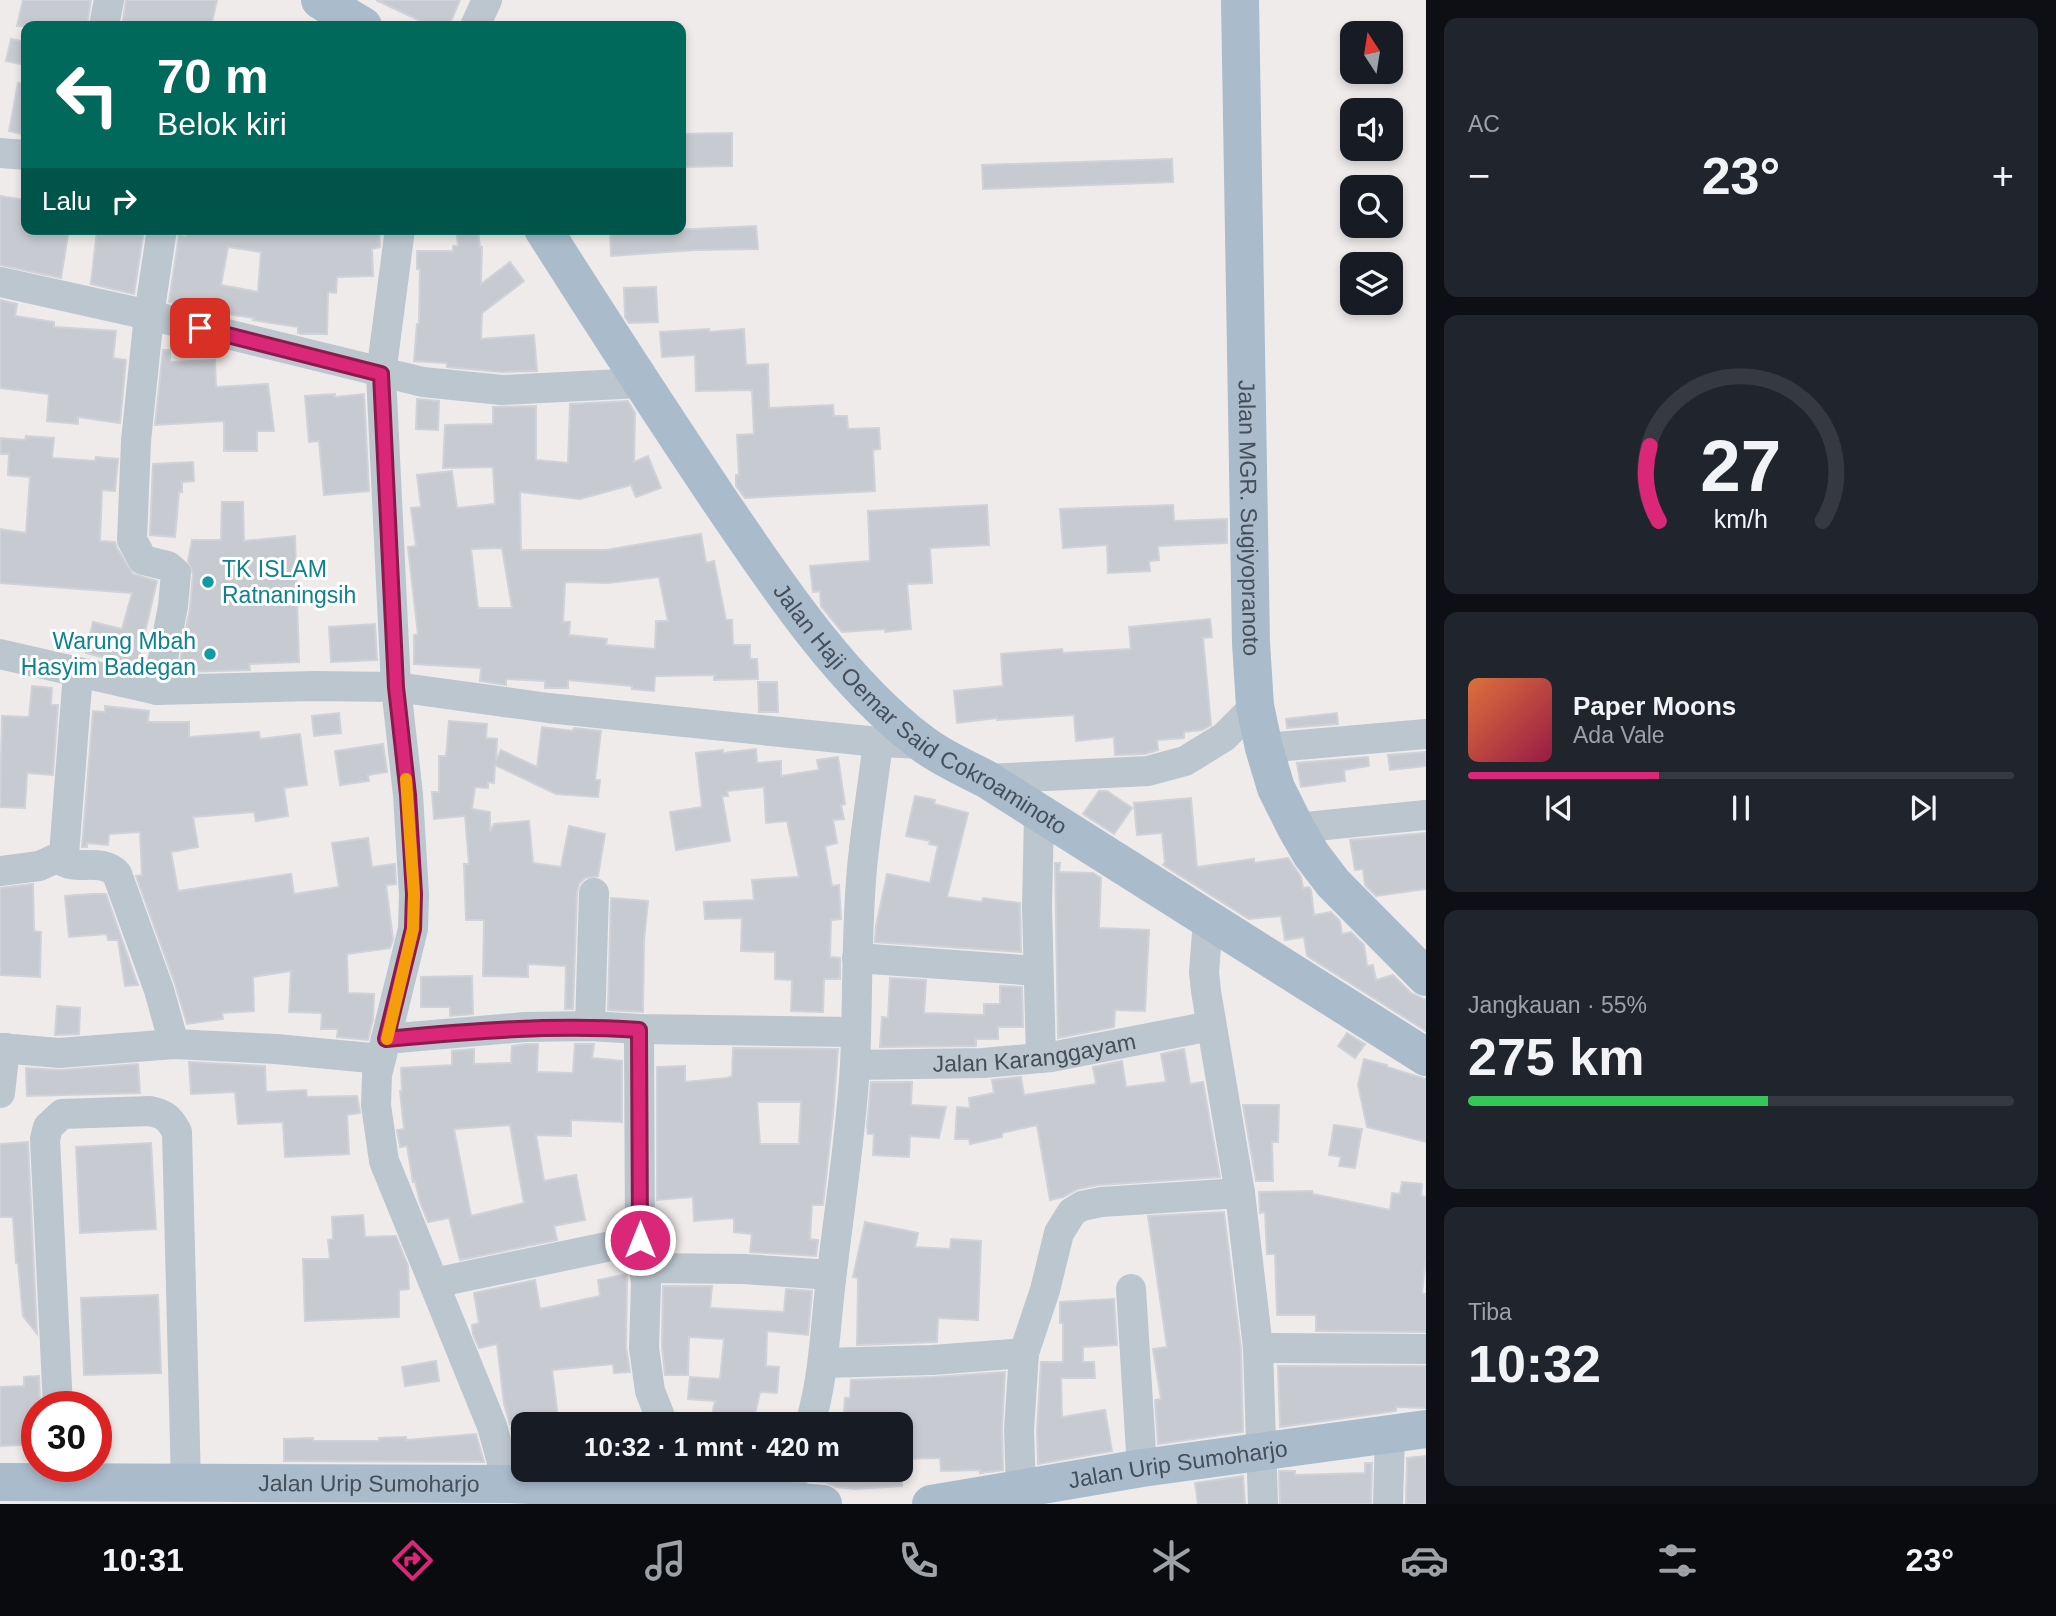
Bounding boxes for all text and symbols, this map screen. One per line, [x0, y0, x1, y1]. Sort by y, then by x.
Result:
north arrow [1340, 21, 1404, 84]
map controls [1340, 21, 1403, 315]
icon: left [42, 49, 133, 140]
text: 70 m [157, 49, 269, 103]
button: sound [1340, 98, 1403, 161]
text: Belok kiri [157, 106, 287, 142]
text: AC [1468, 111, 1500, 137]
text: 23° [1702, 147, 1780, 205]
text: − [1468, 155, 1490, 197]
text: + [1992, 155, 2014, 197]
button: search [1340, 175, 1403, 238]
icon: right [105, 182, 143, 220]
text: Lalu [42, 186, 91, 216]
button: layers [1340, 252, 1403, 315]
pin [170, 298, 230, 358]
icon: arrive [181, 309, 219, 347]
street label: Jalan MGR. Sugiyopranoto [1233, 380, 1265, 657]
text: 27 [1701, 425, 1781, 506]
text: km/h [1714, 505, 1768, 533]
place label: TK ISLAM Ratnaningsih [222, 556, 356, 608]
marker: TK ISLAM Ratnaningsih [200, 574, 216, 590]
street label: Jalan Haji Oemar Said Cokroaminoto [768, 579, 1072, 840]
place label: Warung Mbah Hasyim Badegan [21, 628, 196, 680]
marker: Warung Mbah Hasyim Badegan [202, 646, 218, 662]
text: Paper Moons [1573, 691, 1736, 721]
text: Ada Vale [1573, 722, 1665, 748]
icon: previous [1540, 789, 1578, 827]
icon: pause [1722, 789, 1760, 827]
icon: next [1904, 789, 1942, 827]
text: Jangkauan · 55% [1468, 992, 1647, 1018]
street label: Jalan Karanggayam [932, 1028, 1138, 1077]
text: 275 km [1468, 1028, 1644, 1086]
position arrow [603, 1203, 677, 1277]
text: Tiba [1468, 1299, 1512, 1325]
text: 10:32 [1468, 1335, 1601, 1393]
speed limit sign: 30 [21, 1391, 112, 1482]
text: 10:32 · 1 mnt · 420 m [584, 1432, 840, 1462]
street label: Jalan Urip Sumoharjo [1066, 1435, 1289, 1493]
street label: Jalan Urip Sumoharjo [258, 1470, 480, 1497]
icon: directions [388, 1536, 437, 1585]
icon: music [641, 1536, 690, 1585]
icon: phone [894, 1536, 943, 1585]
icon: climate [1147, 1536, 1196, 1585]
icon: car [1400, 1536, 1449, 1585]
icon: filters [1653, 1536, 1702, 1585]
text: 10:31 [102, 1542, 184, 1578]
text: 23° [1906, 1542, 1954, 1578]

